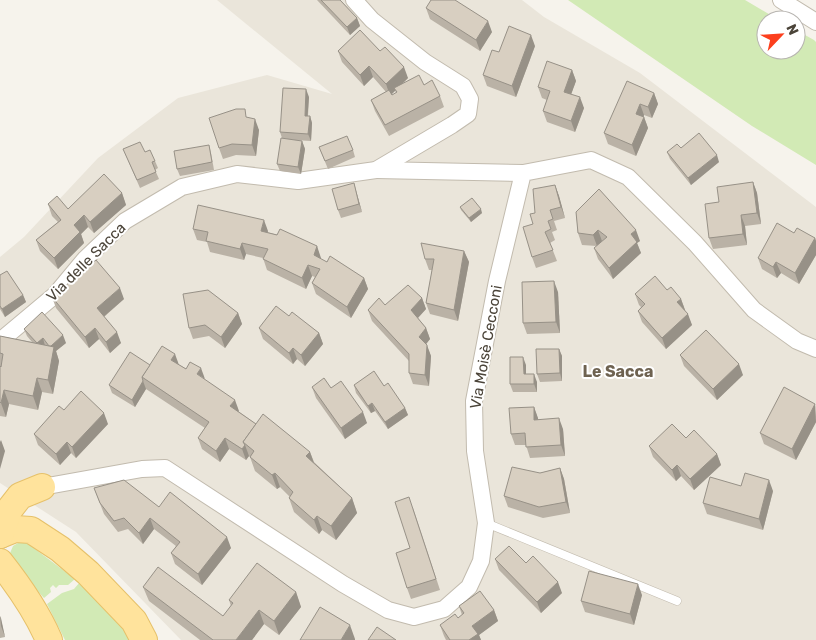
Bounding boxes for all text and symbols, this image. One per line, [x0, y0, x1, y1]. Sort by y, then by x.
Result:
north arrow [756, 10, 806, 60]
text: N [782, 22, 802, 38]
street label: Via delle Sacca [43, 219, 129, 305]
street label: Via Moisè Cecconi [466, 284, 506, 410]
district label: Le Sacca [583, 362, 653, 381]

